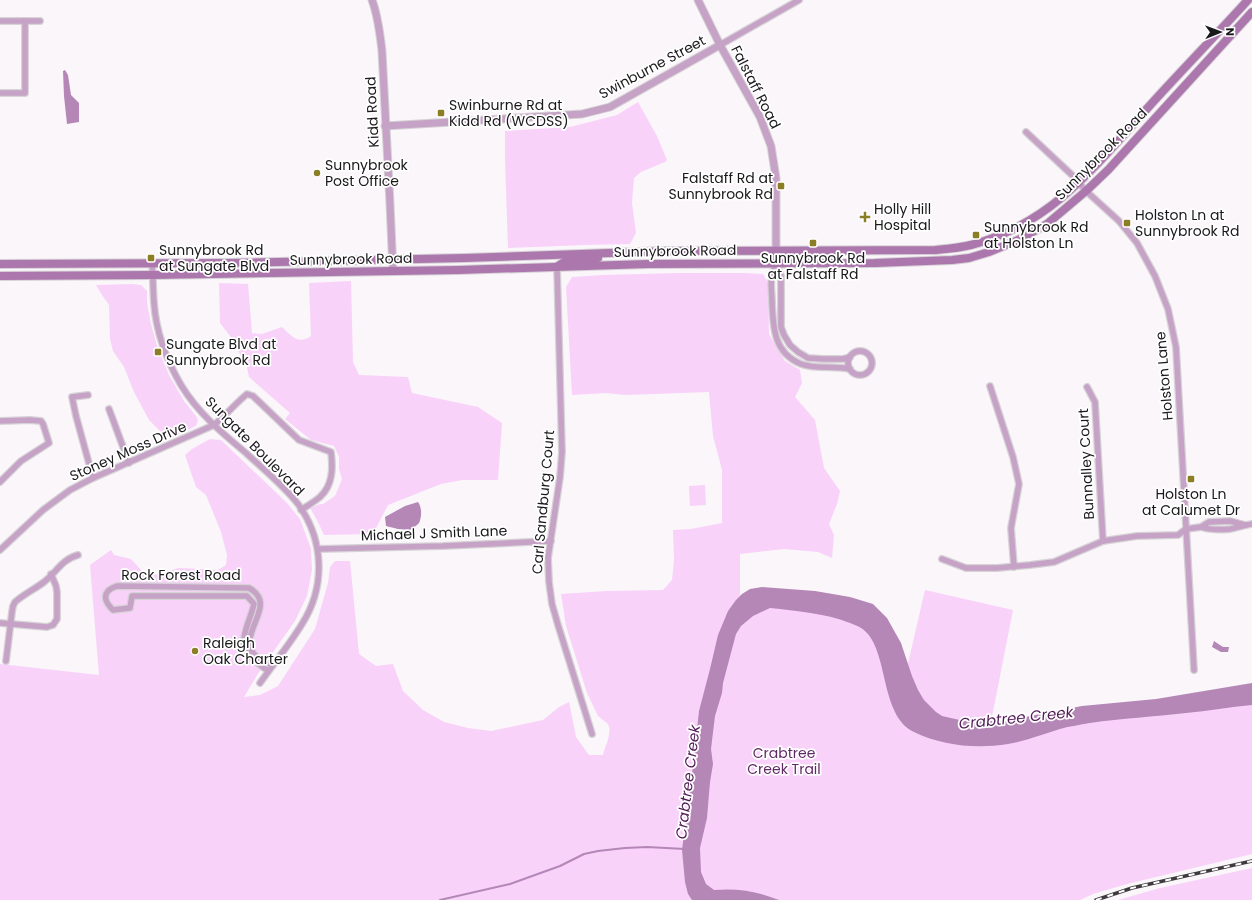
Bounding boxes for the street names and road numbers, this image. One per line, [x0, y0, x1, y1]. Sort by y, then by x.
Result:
street label: Swinburne Street [595, 30, 709, 104]
street label: Falstaff Road [726, 42, 786, 132]
street label: Kidd Road [360, 76, 384, 148]
street label: Sunnybrook Road [1050, 103, 1152, 205]
street label: Sunnybrook Road [613, 240, 737, 262]
street label: Sunnybrook Road [289, 248, 413, 270]
street label: Holston Lane [1150, 330, 1178, 421]
street label: Sungate Boulevard [201, 392, 309, 500]
street label: Bunnalley Court [1073, 408, 1099, 520]
street label: Stoney Moss Drive [66, 416, 190, 486]
street label: Carl Sandburg Court [527, 429, 559, 575]
street label: Michael J Smith Lane [360, 520, 508, 546]
street label: Rock Forest Road [121, 565, 241, 585]

